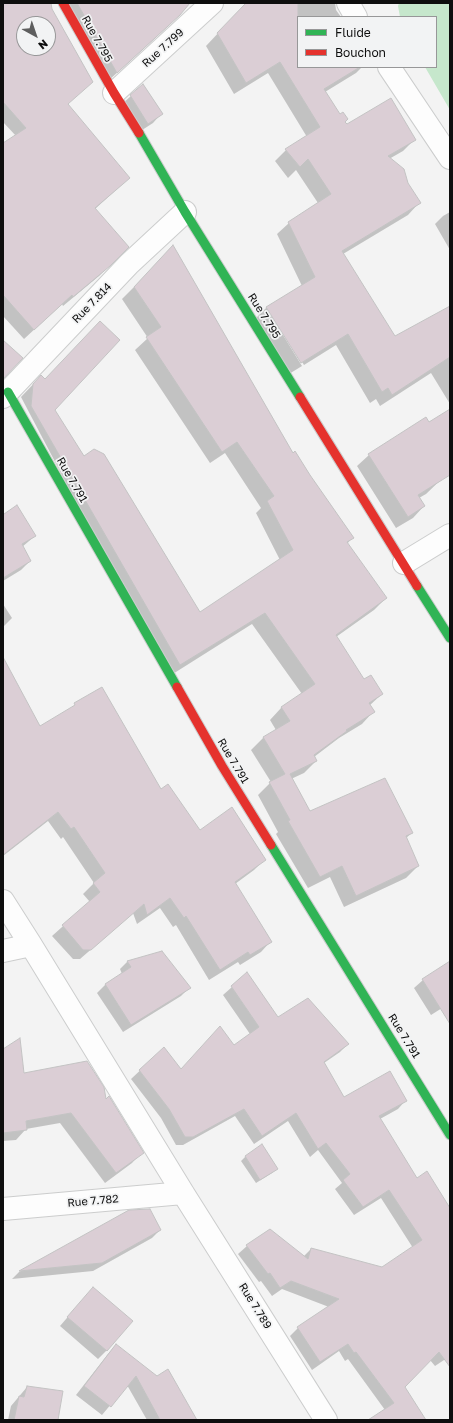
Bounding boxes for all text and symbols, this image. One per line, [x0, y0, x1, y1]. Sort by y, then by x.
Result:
street label: Rue 7.795 [79, 13, 115, 65]
north arrow [16, 16, 56, 56]
legend [297, 16, 437, 68]
text: Fluide [335, 25, 371, 40]
street label: Rue 7.799 [140, 26, 186, 70]
text: N [36, 37, 51, 52]
text: Bouchon [335, 45, 386, 60]
street label: Rue 7.814 [70, 280, 114, 326]
street label: Rue 7.795 [245, 291, 283, 341]
street label: Rue 7.791 [54, 455, 90, 505]
street label: Rue 7.791 [214, 736, 252, 786]
street label: Rue 7.791 [385, 1011, 423, 1061]
street label: Rue 7.782 [67, 1192, 119, 1210]
street label: Rue 7.789 [236, 1281, 274, 1331]

